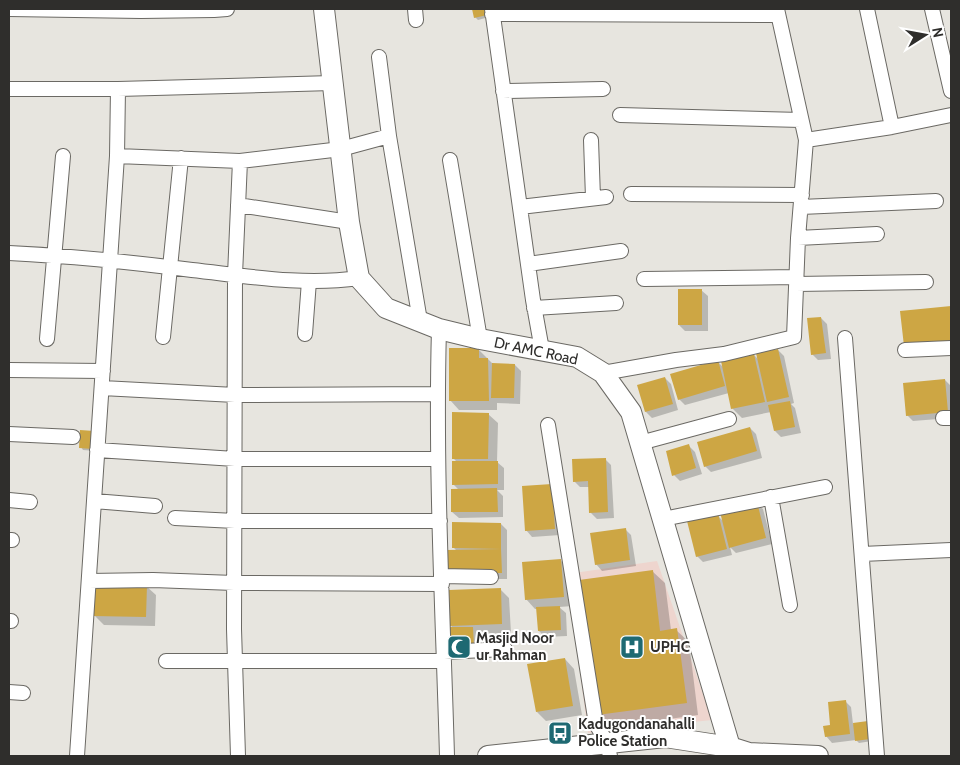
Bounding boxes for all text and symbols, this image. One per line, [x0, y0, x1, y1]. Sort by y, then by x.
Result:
north arrow [900, 10, 950, 60]
text: N [928, 26, 948, 39]
street label: Dr AMC Road [492, 333, 580, 369]
place label: Masjid Noor ur Rahman [476, 629, 554, 664]
mosque icon: Masjid Noor ur Rahman [446, 634, 472, 660]
hospital icon: UPHC [619, 634, 645, 660]
place label: UPHC [650, 638, 690, 656]
place label: Kadugondanahalli Police Station [578, 715, 695, 750]
bus stop icon: Kadugondanahalli Police Station [547, 720, 573, 746]

